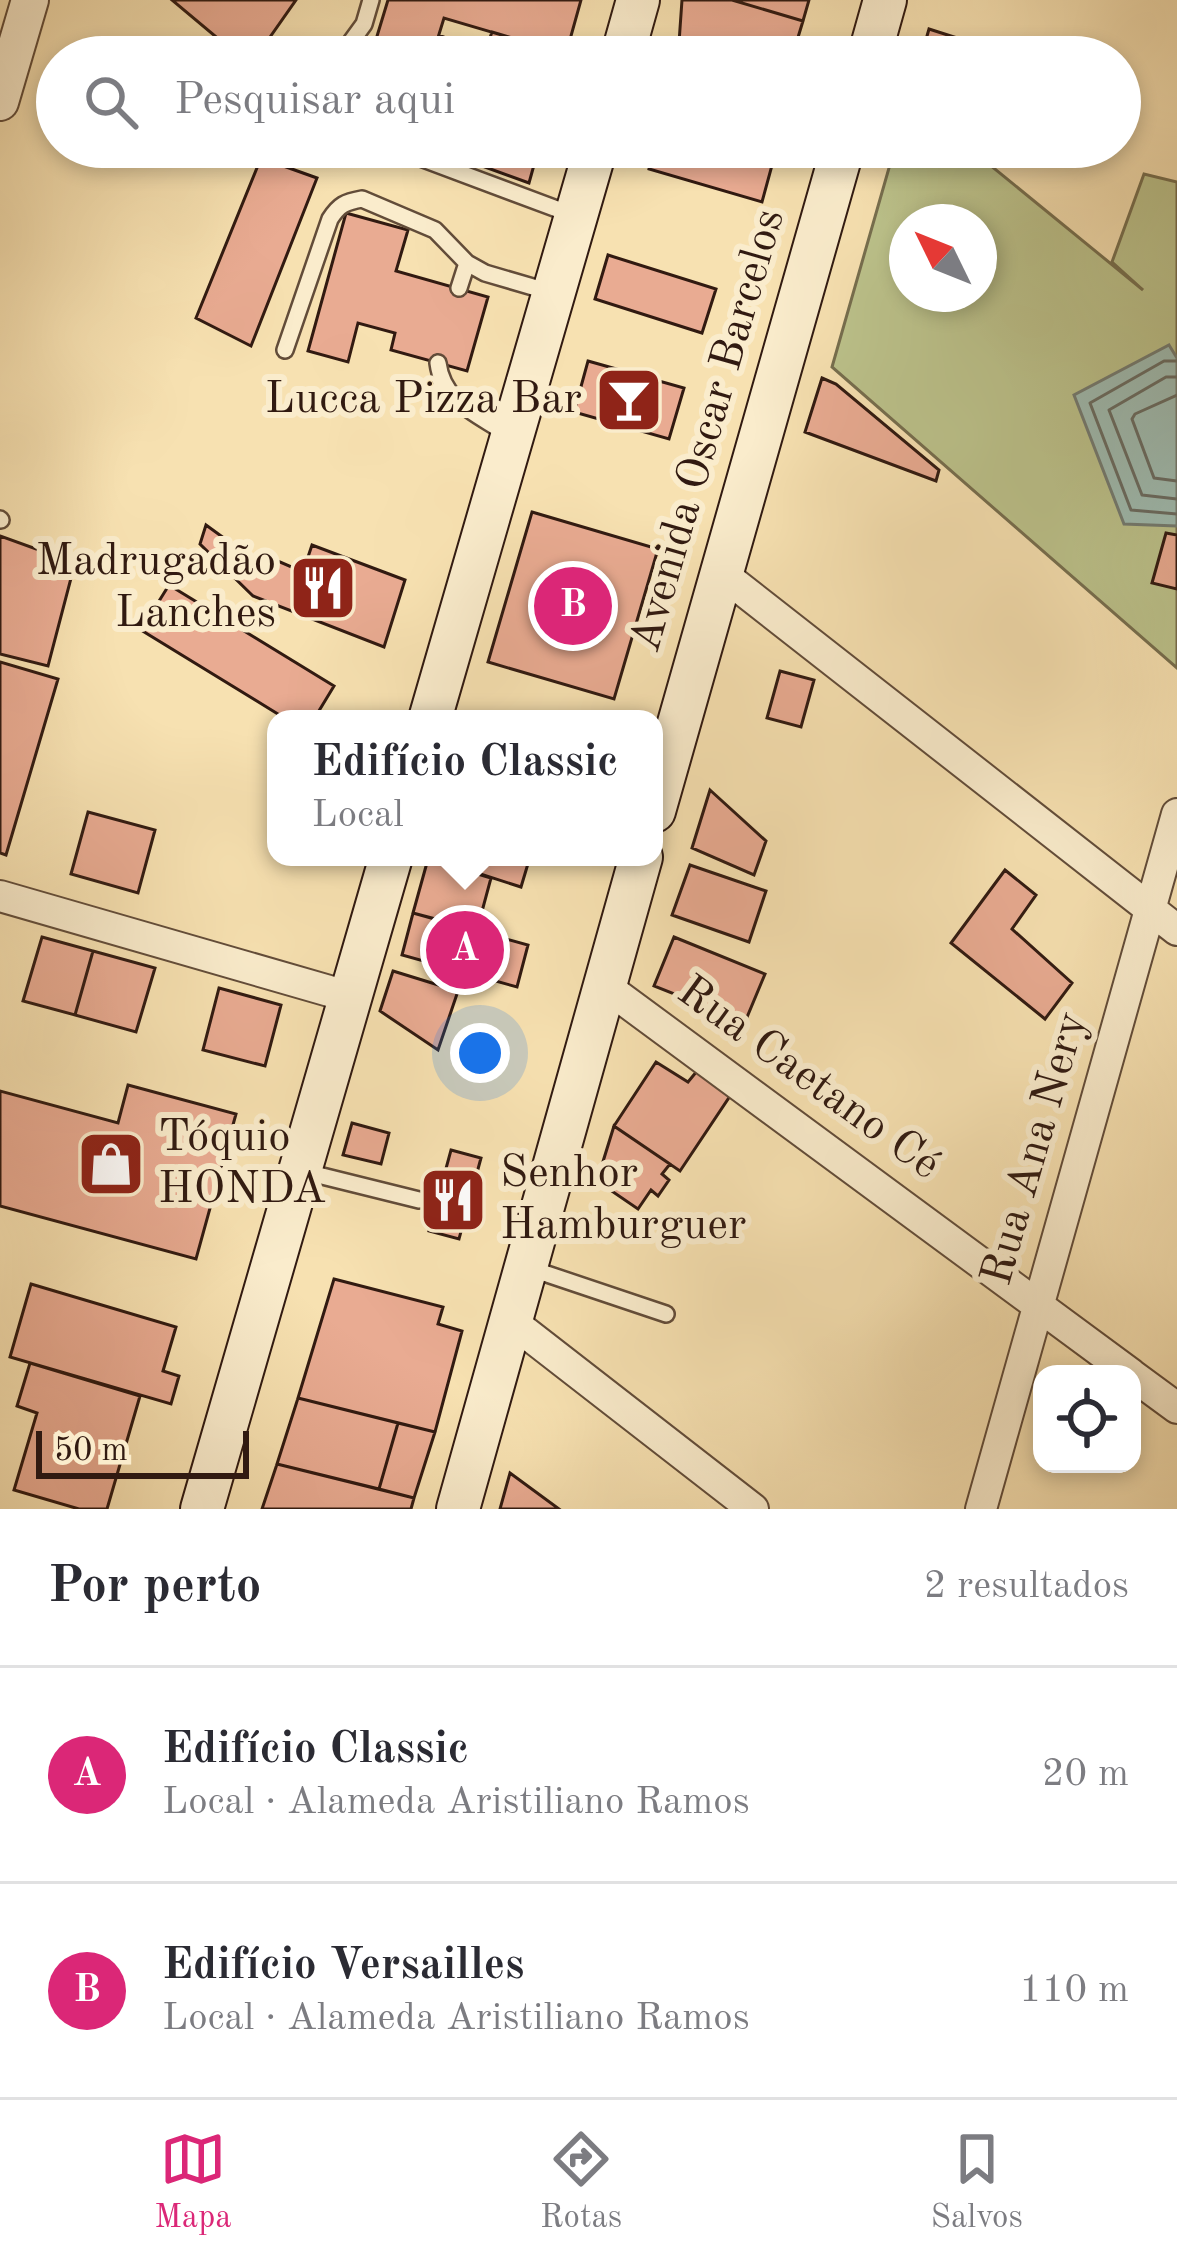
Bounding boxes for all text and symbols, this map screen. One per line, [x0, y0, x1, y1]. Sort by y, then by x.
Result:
search box [36, 36, 1141, 168]
icon: search [78, 69, 144, 135]
text: Pesquisar aqui [174, 79, 455, 124]
street label: Avenida Oscar Barcelos [624, 204, 794, 658]
north arrow [889, 204, 997, 312]
bar icon: Lucca Pizza Bar [594, 365, 664, 435]
place label: Lucca Pizza Bar [265, 378, 582, 423]
place label: Madrugadão Lanches [36, 540, 276, 637]
restaurant icon: Madrugadão Lanches [288, 553, 358, 623]
pin: B [534, 561, 612, 651]
popup [267, 710, 663, 866]
text: Edifício Classic [312, 741, 618, 786]
text: Local [312, 796, 404, 835]
pin: A [426, 905, 504, 995]
street label: Rua Caetano Cé [668, 969, 948, 1189]
street label: Rua Ana Nery [975, 1007, 1097, 1291]
your location [450, 1023, 510, 1083]
place label: Tóquio HONDA [158, 1116, 326, 1213]
shop icon: Tóquio HONDA [76, 1129, 146, 1199]
place label: Senhor Hamburguer [500, 1152, 746, 1249]
restaurant icon: Senhor Hamburguer [418, 1165, 488, 1235]
map controls [1033, 1365, 1141, 1473]
button: locate [1033, 1365, 1141, 1473]
scale bar [36, 1425, 249, 1478]
text: 50 m [54, 1435, 128, 1468]
text: Por perto [48, 1562, 262, 1613]
text: 2 resultados [924, 1567, 1129, 1606]
text: Edifício Classic [162, 1728, 469, 1773]
text: A [72, 1755, 102, 1794]
text: 20 m [1042, 1755, 1129, 1794]
text: Local · Alameda Aristiliano Ramos [162, 1783, 750, 1822]
text: Edifício Versailles [162, 1944, 524, 1989]
text: B [73, 1971, 101, 2010]
text: 110 m [1019, 1971, 1129, 2010]
text: Local · Alameda Aristiliano Ramos [162, 1999, 750, 2038]
tab: Mapa [154, 2126, 232, 2239]
tab: Rotas [540, 2126, 622, 2239]
tab: Salvos [931, 2126, 1023, 2239]

